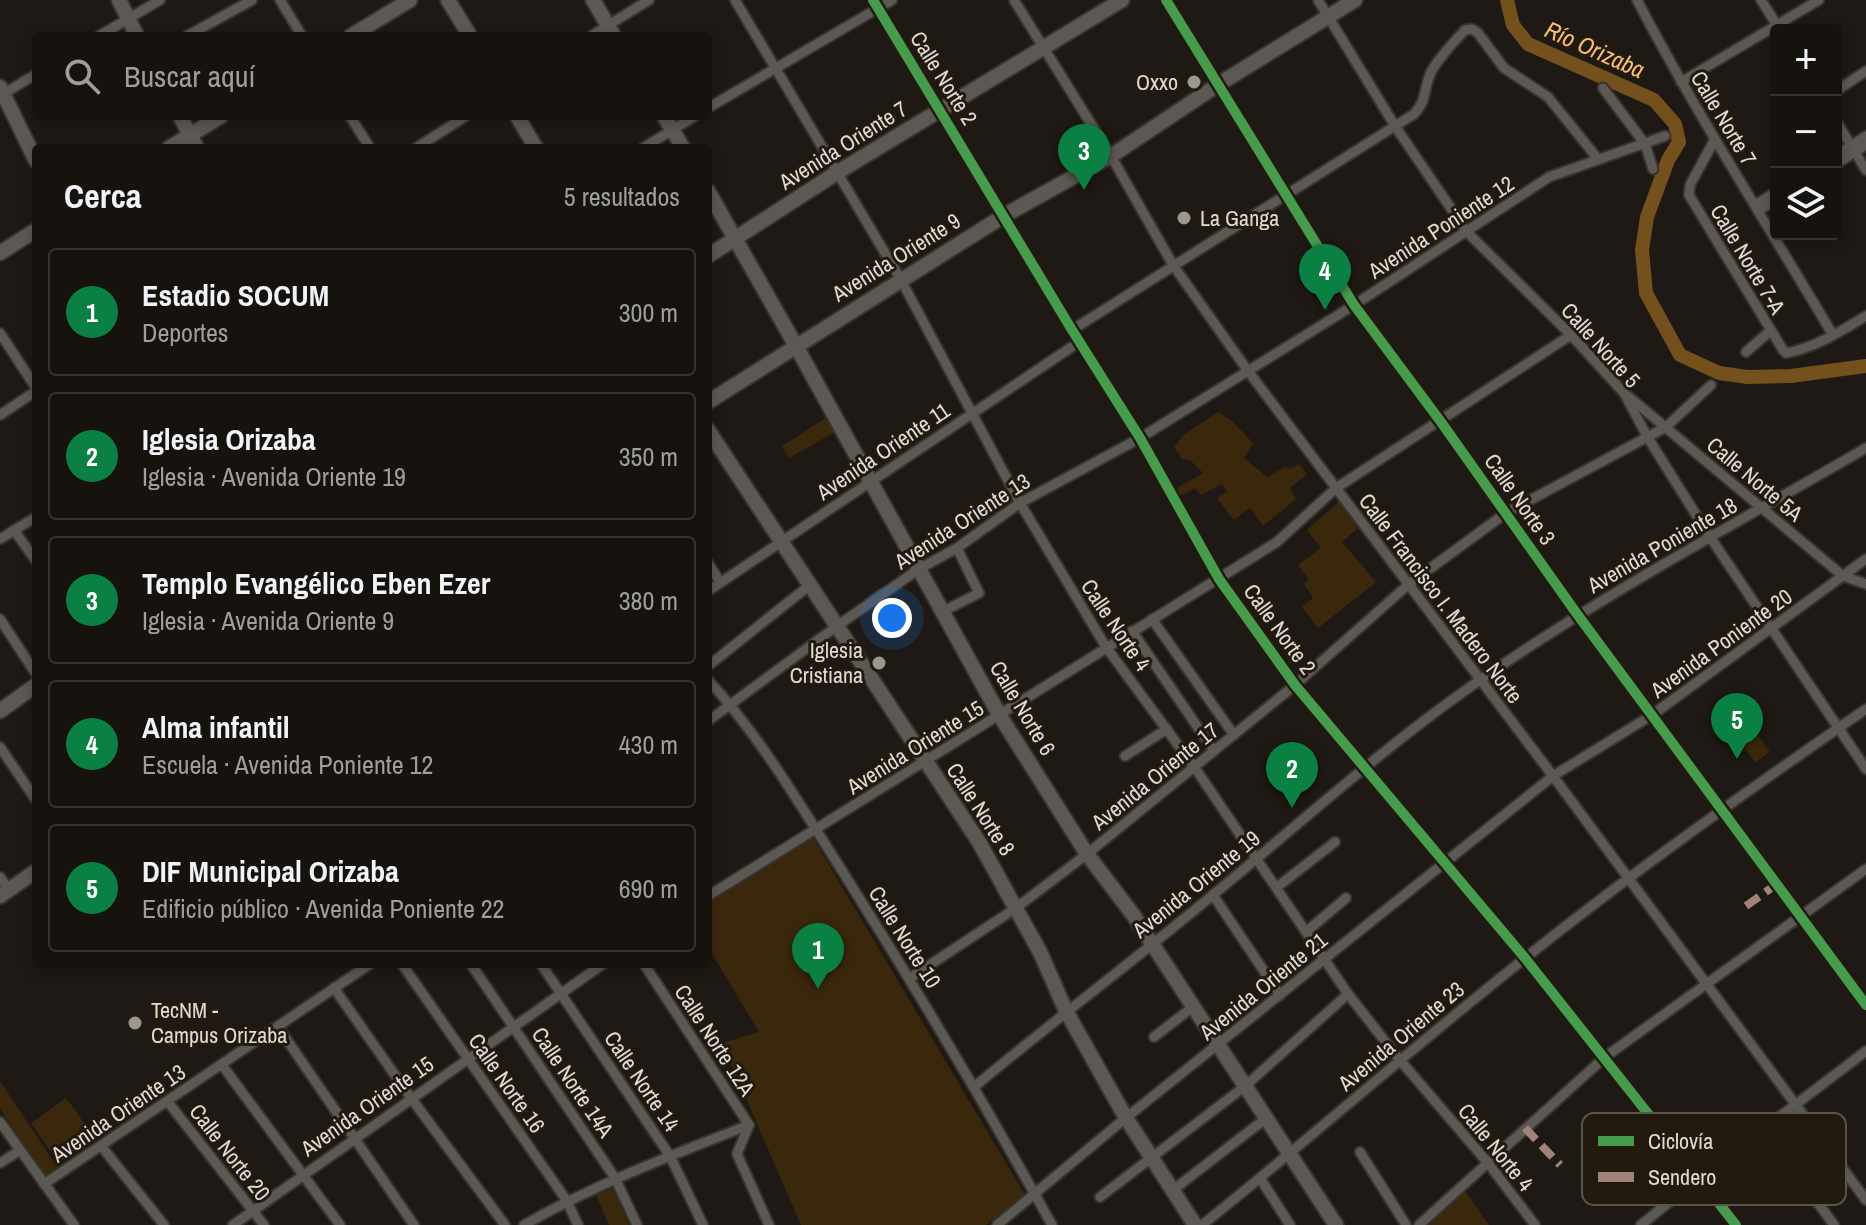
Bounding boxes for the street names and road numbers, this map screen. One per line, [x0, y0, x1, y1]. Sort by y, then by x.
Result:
street label: Calle Norte 2 [903, 25, 985, 131]
street label: Calle Norte 7 [1684, 65, 1764, 171]
street label: Avenida Oriente 7 [772, 94, 913, 197]
street label: Avenida Poniente 12 [1361, 169, 1520, 286]
street label: Calle Norte 7-A [1703, 198, 1793, 320]
street label: Avenida Oriente 9 [825, 206, 966, 309]
street label: Calle Norte 5 [1555, 296, 1647, 394]
street label: Avenida Oriente 11 [810, 395, 956, 507]
street label: Calle Norte 5A [1700, 430, 1810, 529]
street label: Calle Norte 3 [1478, 447, 1562, 551]
street label: Avenida Oriente 13 [888, 466, 1036, 577]
street label: Calle Francisco I. Madero Norte [1352, 487, 1530, 709]
street label: Avenida Poniente 18 [1581, 490, 1742, 601]
street label: Calle Norte 4 [1074, 573, 1158, 677]
street label: Calle Norte 2 [1237, 578, 1323, 680]
street label: Avenida Poniente 20 [1643, 581, 1798, 705]
street label: Calle Norte 6 [983, 655, 1063, 761]
street label: Avenida Oriente 15 [840, 693, 989, 802]
street label: Avenida Oriente 17 [1084, 715, 1225, 837]
street label: Calle Norte 8 [940, 757, 1022, 861]
street label: Avenida Oriente 19 [1125, 823, 1266, 945]
street label: Calle Norte 10 [862, 880, 948, 994]
street label: Avenida Oriente 21 [1192, 925, 1333, 1047]
street label: Avenida Oriente 23 [1331, 974, 1470, 1098]
street label: Calle Norte 12A [668, 978, 763, 1102]
street label: Calle Norte 14A [525, 1021, 622, 1144]
street label: Calle Norte 14 [597, 1025, 687, 1137]
street label: Calle Norte 16 [462, 1027, 552, 1139]
street label: Avenida Oriente 15 [294, 1049, 440, 1164]
street label: Avenida Oriente 13 [44, 1057, 191, 1170]
street label: Calle Norte 20 [183, 1097, 277, 1207]
street label: Calle Norte 4 [1451, 1097, 1541, 1197]

